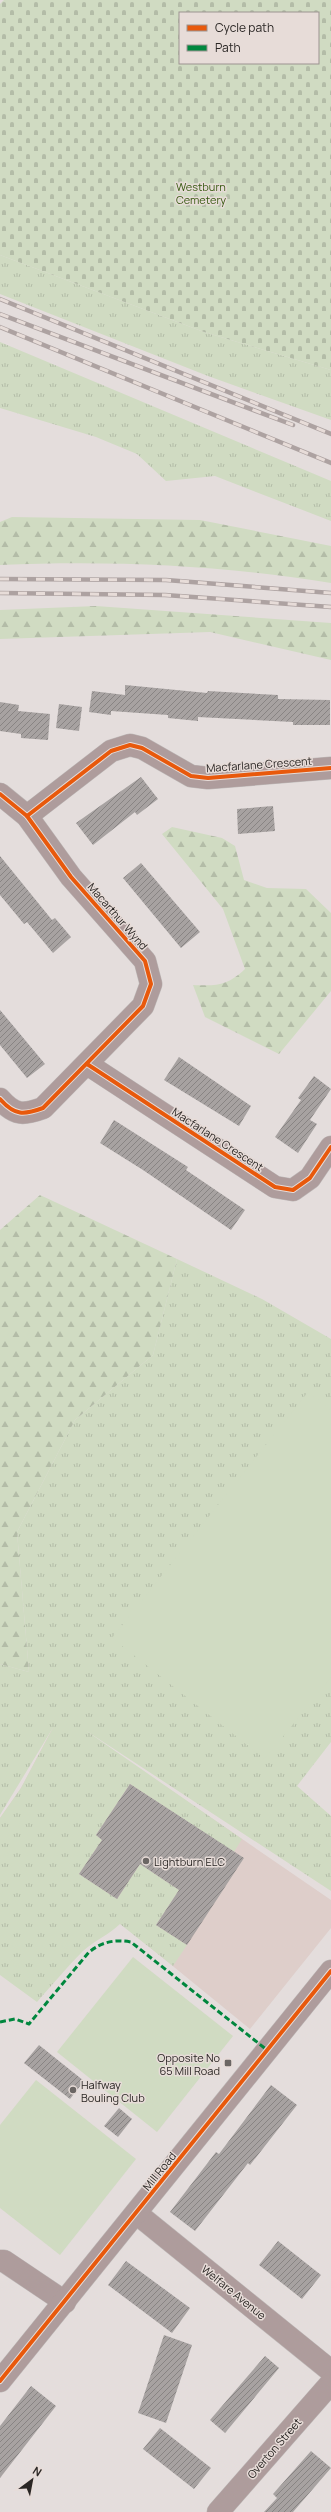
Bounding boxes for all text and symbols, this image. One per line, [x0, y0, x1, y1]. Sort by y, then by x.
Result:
legend [179, 12, 319, 64]
text: Cycle path [215, 19, 274, 36]
text: Path [215, 39, 241, 56]
park label: Westburn Cemetery [176, 179, 226, 207]
street label: Macfarlane Crescent [206, 753, 312, 775]
street label: Macarthur Wynd [85, 879, 151, 953]
street label: Macfarlane Crescent [169, 1104, 267, 1174]
place label: Lightburn ELC [154, 1854, 225, 1869]
marker: Lightburn ELC [141, 1856, 151, 1866]
place label: Opposite No 65 Mill Road [157, 2050, 220, 2078]
marker: Opposite No 65 Mill Road [223, 2058, 233, 2068]
place label: Halfway Bouling Club [81, 2077, 145, 2105]
marker: Halfway Bouling Club [68, 2085, 78, 2095]
street label: Mill Road [139, 2149, 179, 2193]
street label: Welfare Avenue [199, 2261, 270, 2323]
street label: Overton Street [244, 2415, 304, 2481]
north arrow [12, 2460, 52, 2500]
text: N [30, 2463, 45, 2480]

